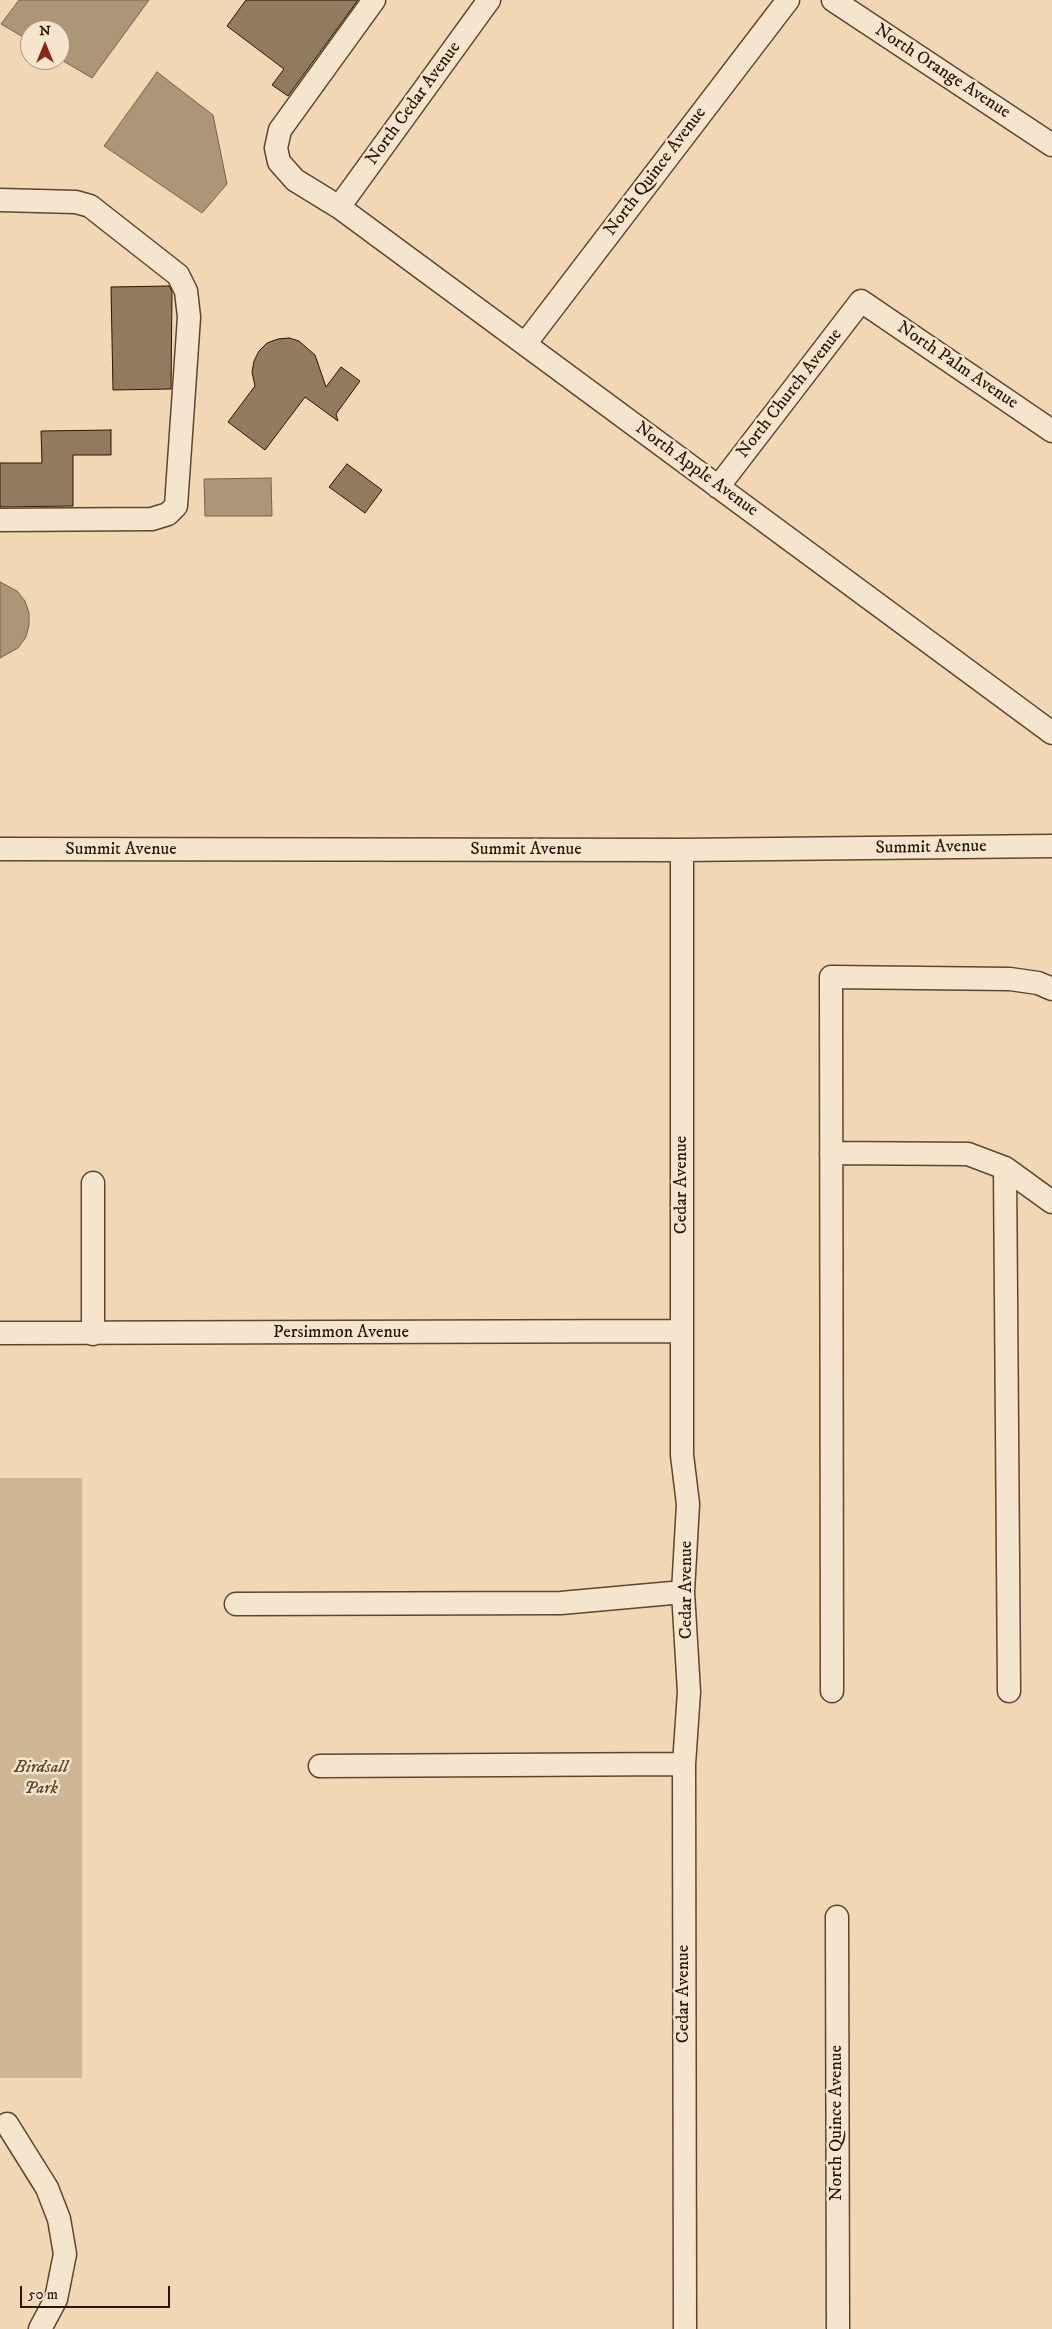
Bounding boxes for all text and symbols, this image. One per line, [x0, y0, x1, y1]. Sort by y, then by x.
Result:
north arrow [20, 20, 70, 70]
street label: North Orange Avenue [870, 20, 1014, 124]
text: N [39, 22, 51, 40]
street label: North Cedar Avenue [362, 38, 466, 170]
street label: North Quince Avenue [600, 103, 712, 241]
street label: North Palm Avenue [892, 317, 1022, 415]
street label: North Church Avenue [733, 325, 847, 463]
street label: North Apple Avenue [630, 418, 762, 522]
street label: Summit Avenue [875, 836, 987, 860]
street label: Summit Avenue [65, 839, 177, 861]
street label: Summit Avenue [470, 839, 582, 861]
street label: Cedar Avenue [671, 1136, 693, 1234]
street label: Persimmon Avenue [273, 1322, 409, 1344]
street label: Cedar Avenue [676, 1541, 698, 1639]
park label: Birdsall Park [14, 1757, 68, 1800]
street label: Cedar Avenue [673, 1945, 695, 2043]
street label: North Quince Avenue [826, 2045, 848, 2201]
scale bar [22, 2276, 172, 2308]
text: 50 m [28, 2285, 58, 2304]

